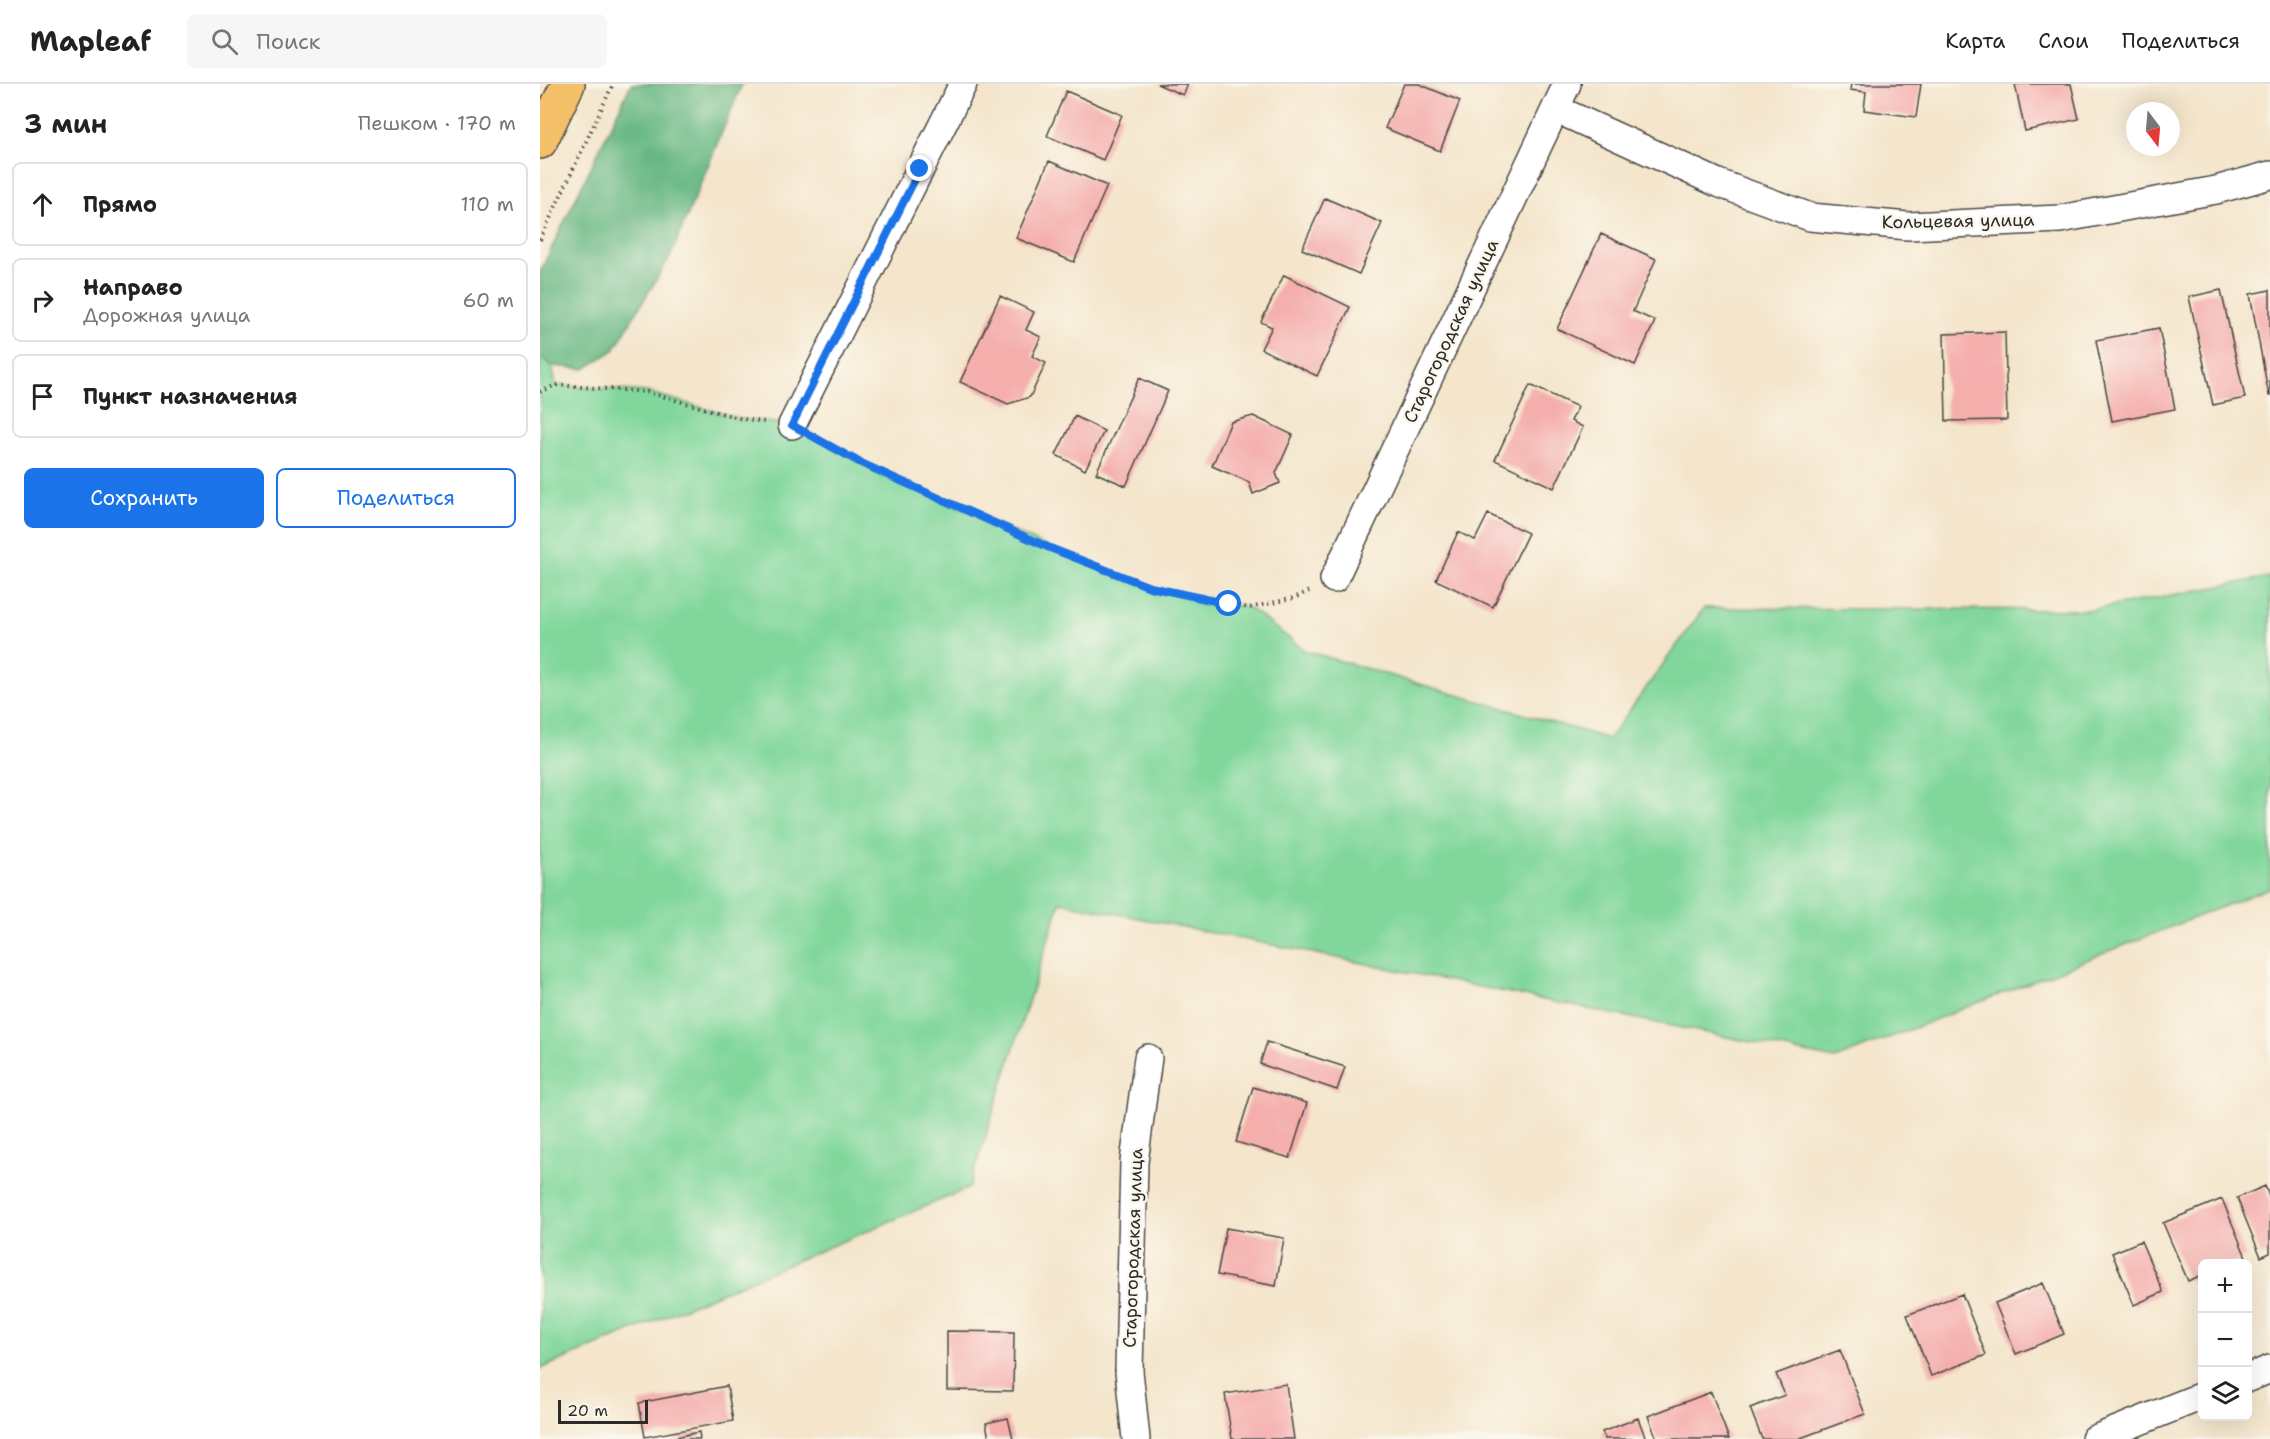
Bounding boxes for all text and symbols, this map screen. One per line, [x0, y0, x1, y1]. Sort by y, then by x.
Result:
search box [187, 14, 607, 68]
text: Mapleaf [30, 22, 151, 60]
icon: search [208, 25, 241, 58]
text: Поиск [256, 27, 320, 56]
text: Карта [1945, 27, 2005, 55]
text: Слои [2038, 27, 2089, 55]
text: Поделиться [2122, 27, 2240, 55]
north arrow [2126, 102, 2180, 156]
text: 3 мин [24, 106, 107, 141]
text: Пешком · 170 m [358, 110, 516, 136]
route end [906, 155, 932, 181]
icon: ahead [26, 188, 59, 221]
text: Прямо [83, 190, 157, 219]
text: 110 m [460, 191, 514, 217]
street label: Кольцевая улица [1881, 208, 2035, 234]
street label: Старогородская улица [1398, 235, 1504, 427]
text: Направо [83, 273, 183, 302]
icon: right [26, 284, 59, 317]
text: 60 m [462, 287, 514, 313]
text: Дорожная улица [83, 302, 250, 328]
icon: arrive [26, 380, 59, 413]
text: Пункт назначения [83, 382, 297, 411]
button: Сохранить [24, 468, 264, 528]
button: Поделиться [276, 468, 516, 528]
route start [1215, 590, 1241, 616]
street label: Старогородская улица [1118, 1148, 1148, 1348]
map controls [2198, 1259, 2252, 1421]
button: + [2198, 1259, 2252, 1313]
button: − [2198, 1313, 2252, 1367]
button: layers [2198, 1367, 2252, 1421]
scale bar [558, 1397, 648, 1424]
text: 20 m [567, 1400, 608, 1421]

